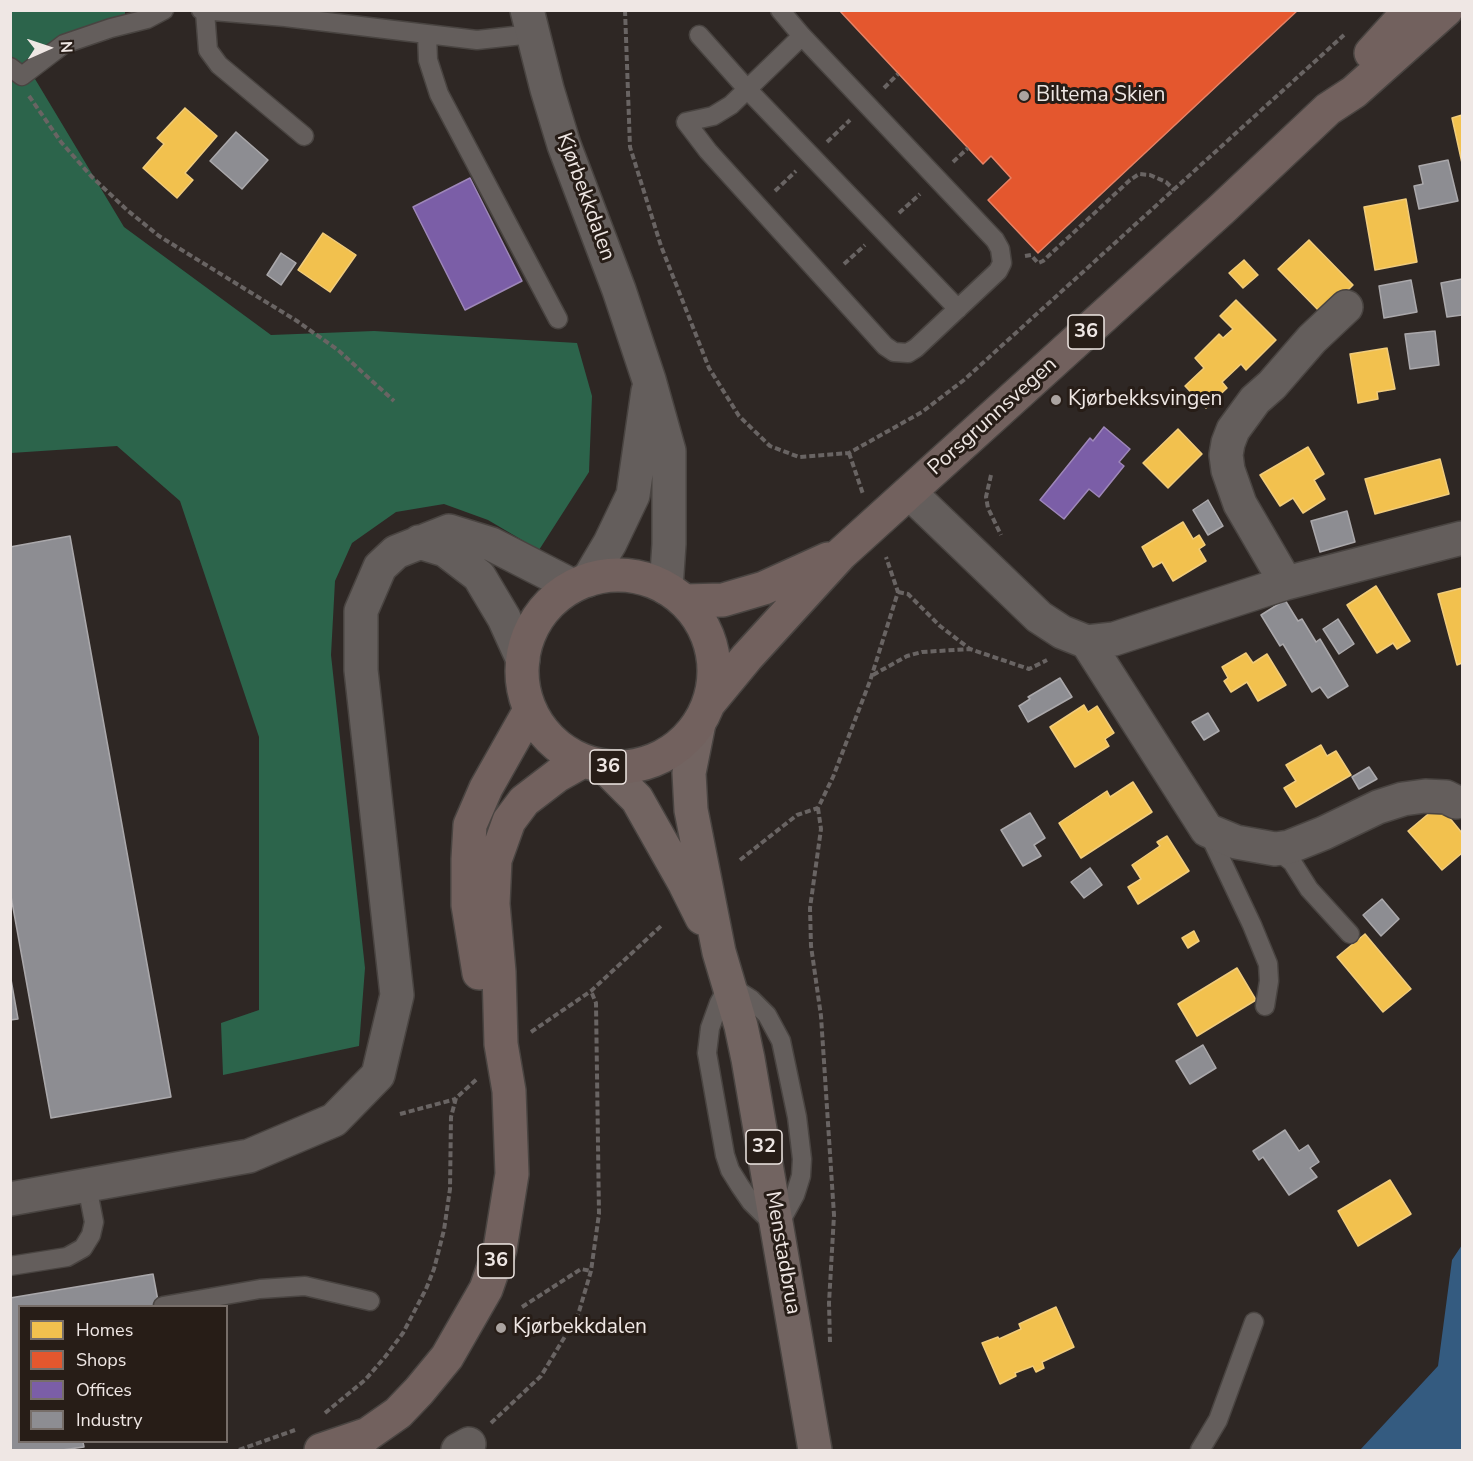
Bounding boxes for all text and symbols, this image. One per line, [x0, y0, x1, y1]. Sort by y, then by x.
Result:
north arrow [18, 18, 78, 78]
text: N [55, 41, 77, 54]
place label: Biltema Skien [1036, 83, 1165, 109]
marker: Biltema Skien [1017, 89, 1031, 103]
street label: Kjørbekkdalen [550, 130, 620, 264]
road number: 36 [1068, 315, 1104, 349]
street label: Porsgrunnsvegen [923, 353, 1063, 481]
place label: Kjørbekksvingen [1068, 387, 1222, 413]
marker: Kjørbekksvingen [1049, 393, 1063, 407]
road number: 36 [590, 750, 626, 784]
road number: 32 [746, 1130, 782, 1164]
street label: Menstadbrua [759, 1190, 805, 1316]
road number: 36 [478, 1244, 514, 1278]
legend [18, 1305, 228, 1443]
place label: Kjørbekkdalen [513, 1315, 647, 1341]
text: Homes [76, 1318, 133, 1342]
marker: Kjørbekkdalen [494, 1321, 508, 1335]
text: Shops [76, 1348, 126, 1372]
text: Offices [76, 1378, 132, 1402]
text: Industry [76, 1408, 143, 1432]

